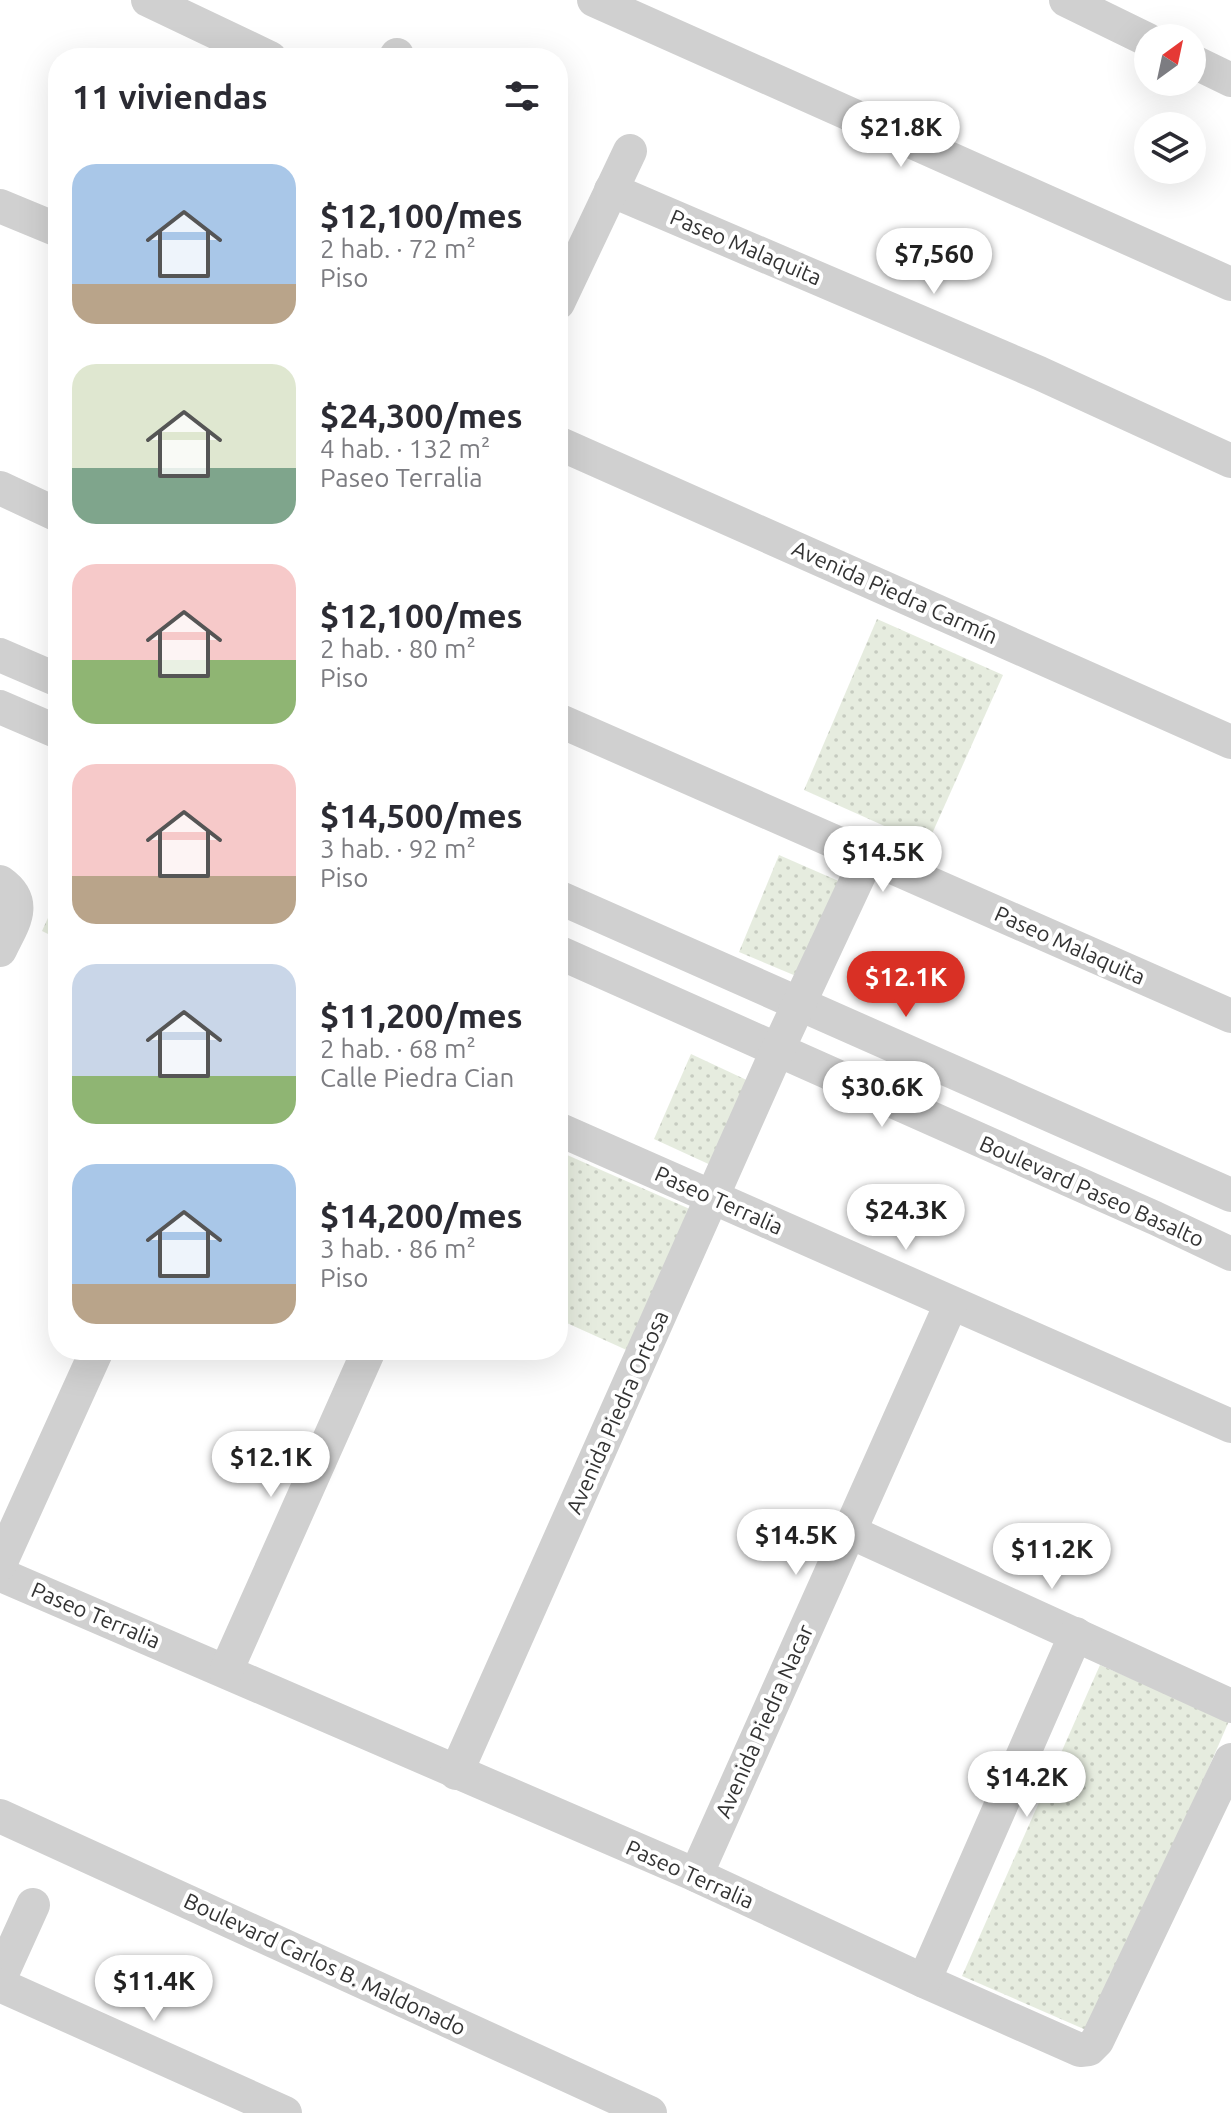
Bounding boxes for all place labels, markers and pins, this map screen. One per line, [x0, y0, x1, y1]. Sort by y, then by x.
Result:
pin: $21.8K [836, 101, 966, 169]
pin: $7,560 [869, 228, 999, 296]
pin: $14.5K [818, 826, 948, 894]
pin: $12.1K [841, 951, 971, 1019]
pin: $30.6K [817, 1061, 947, 1129]
pin: $24.3K [841, 1184, 971, 1252]
pin: $12.1K [206, 1431, 336, 1499]
pin: $14.5K [731, 1509, 861, 1577]
pin: $11.2K [987, 1523, 1117, 1591]
pin: $14.2K [962, 1751, 1092, 1819]
pin: $11.4K [89, 1955, 219, 2023]

